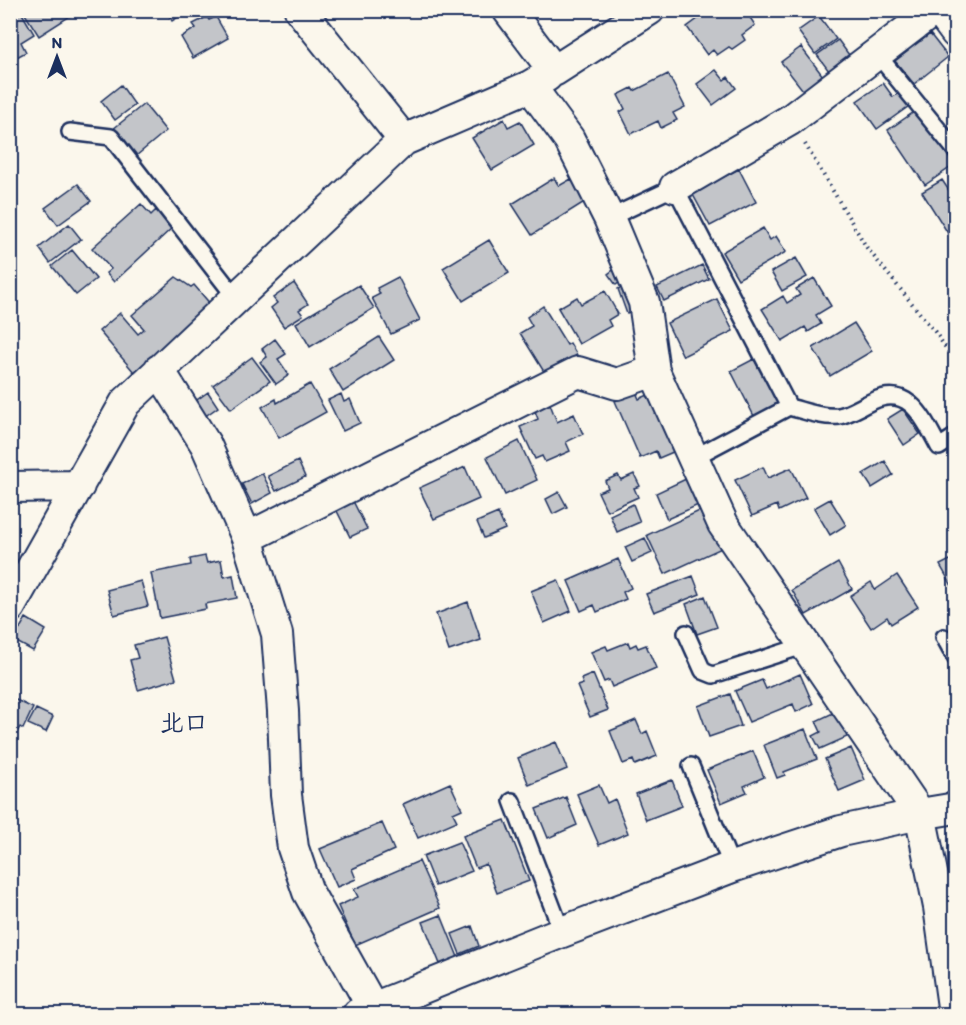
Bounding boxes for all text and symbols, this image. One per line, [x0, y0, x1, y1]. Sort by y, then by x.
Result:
north arrow [27, 27, 87, 87]
text: N [52, 33, 62, 52]
district label: 北口 [160, 708, 208, 737]

